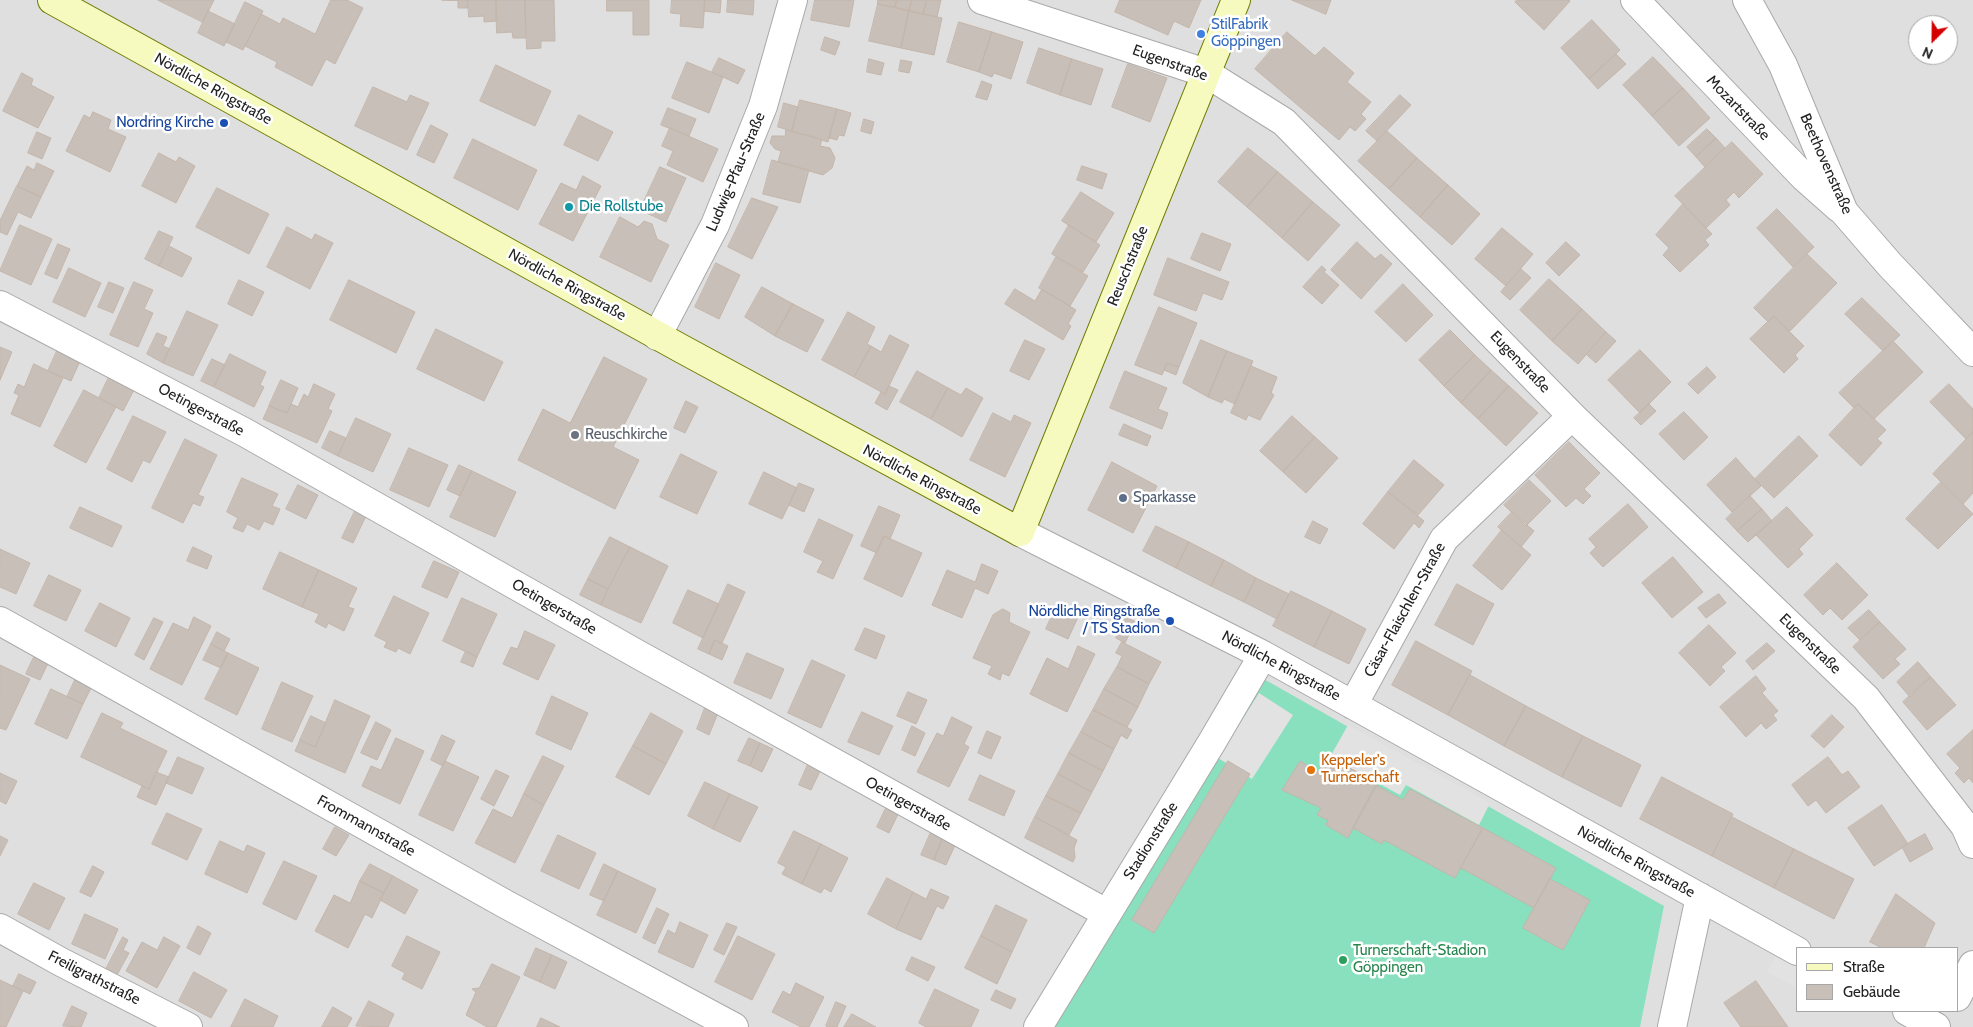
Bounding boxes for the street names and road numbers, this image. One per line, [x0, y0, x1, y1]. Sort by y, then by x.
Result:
street label: Eugenstraße [1130, 41, 1210, 85]
street label: Nördliche Ringstraße [151, 49, 275, 129]
street label: Mozartstraße [1703, 72, 1773, 144]
street label: Ludwig-Pfau-Straße [703, 110, 769, 234]
street label: Beethovenstraße [1796, 111, 1856, 217]
street label: Reuschstraße [1104, 223, 1152, 309]
street label: Nördliche Ringstraße [505, 245, 629, 325]
street label: Eugenstraße [1486, 327, 1554, 397]
street label: Oetingerstraße [155, 380, 247, 440]
street label: Nördliche Ringstraße [860, 441, 984, 519]
street label: Cäsar-Flaischlen-Straße [1361, 540, 1449, 680]
street label: Oetingerstraße [508, 575, 600, 639]
street label: Eugenstraße [1775, 610, 1845, 678]
street label: Nördliche Ringstraße [1219, 627, 1343, 705]
street label: Oetingerstraße [862, 773, 954, 835]
street label: Frommannstraße [314, 792, 418, 860]
street label: Stadionstraße [1120, 799, 1182, 883]
street label: Nördliche Ringstraße [1574, 822, 1698, 902]
street label: Freiligrathstraße [45, 947, 143, 1009]

